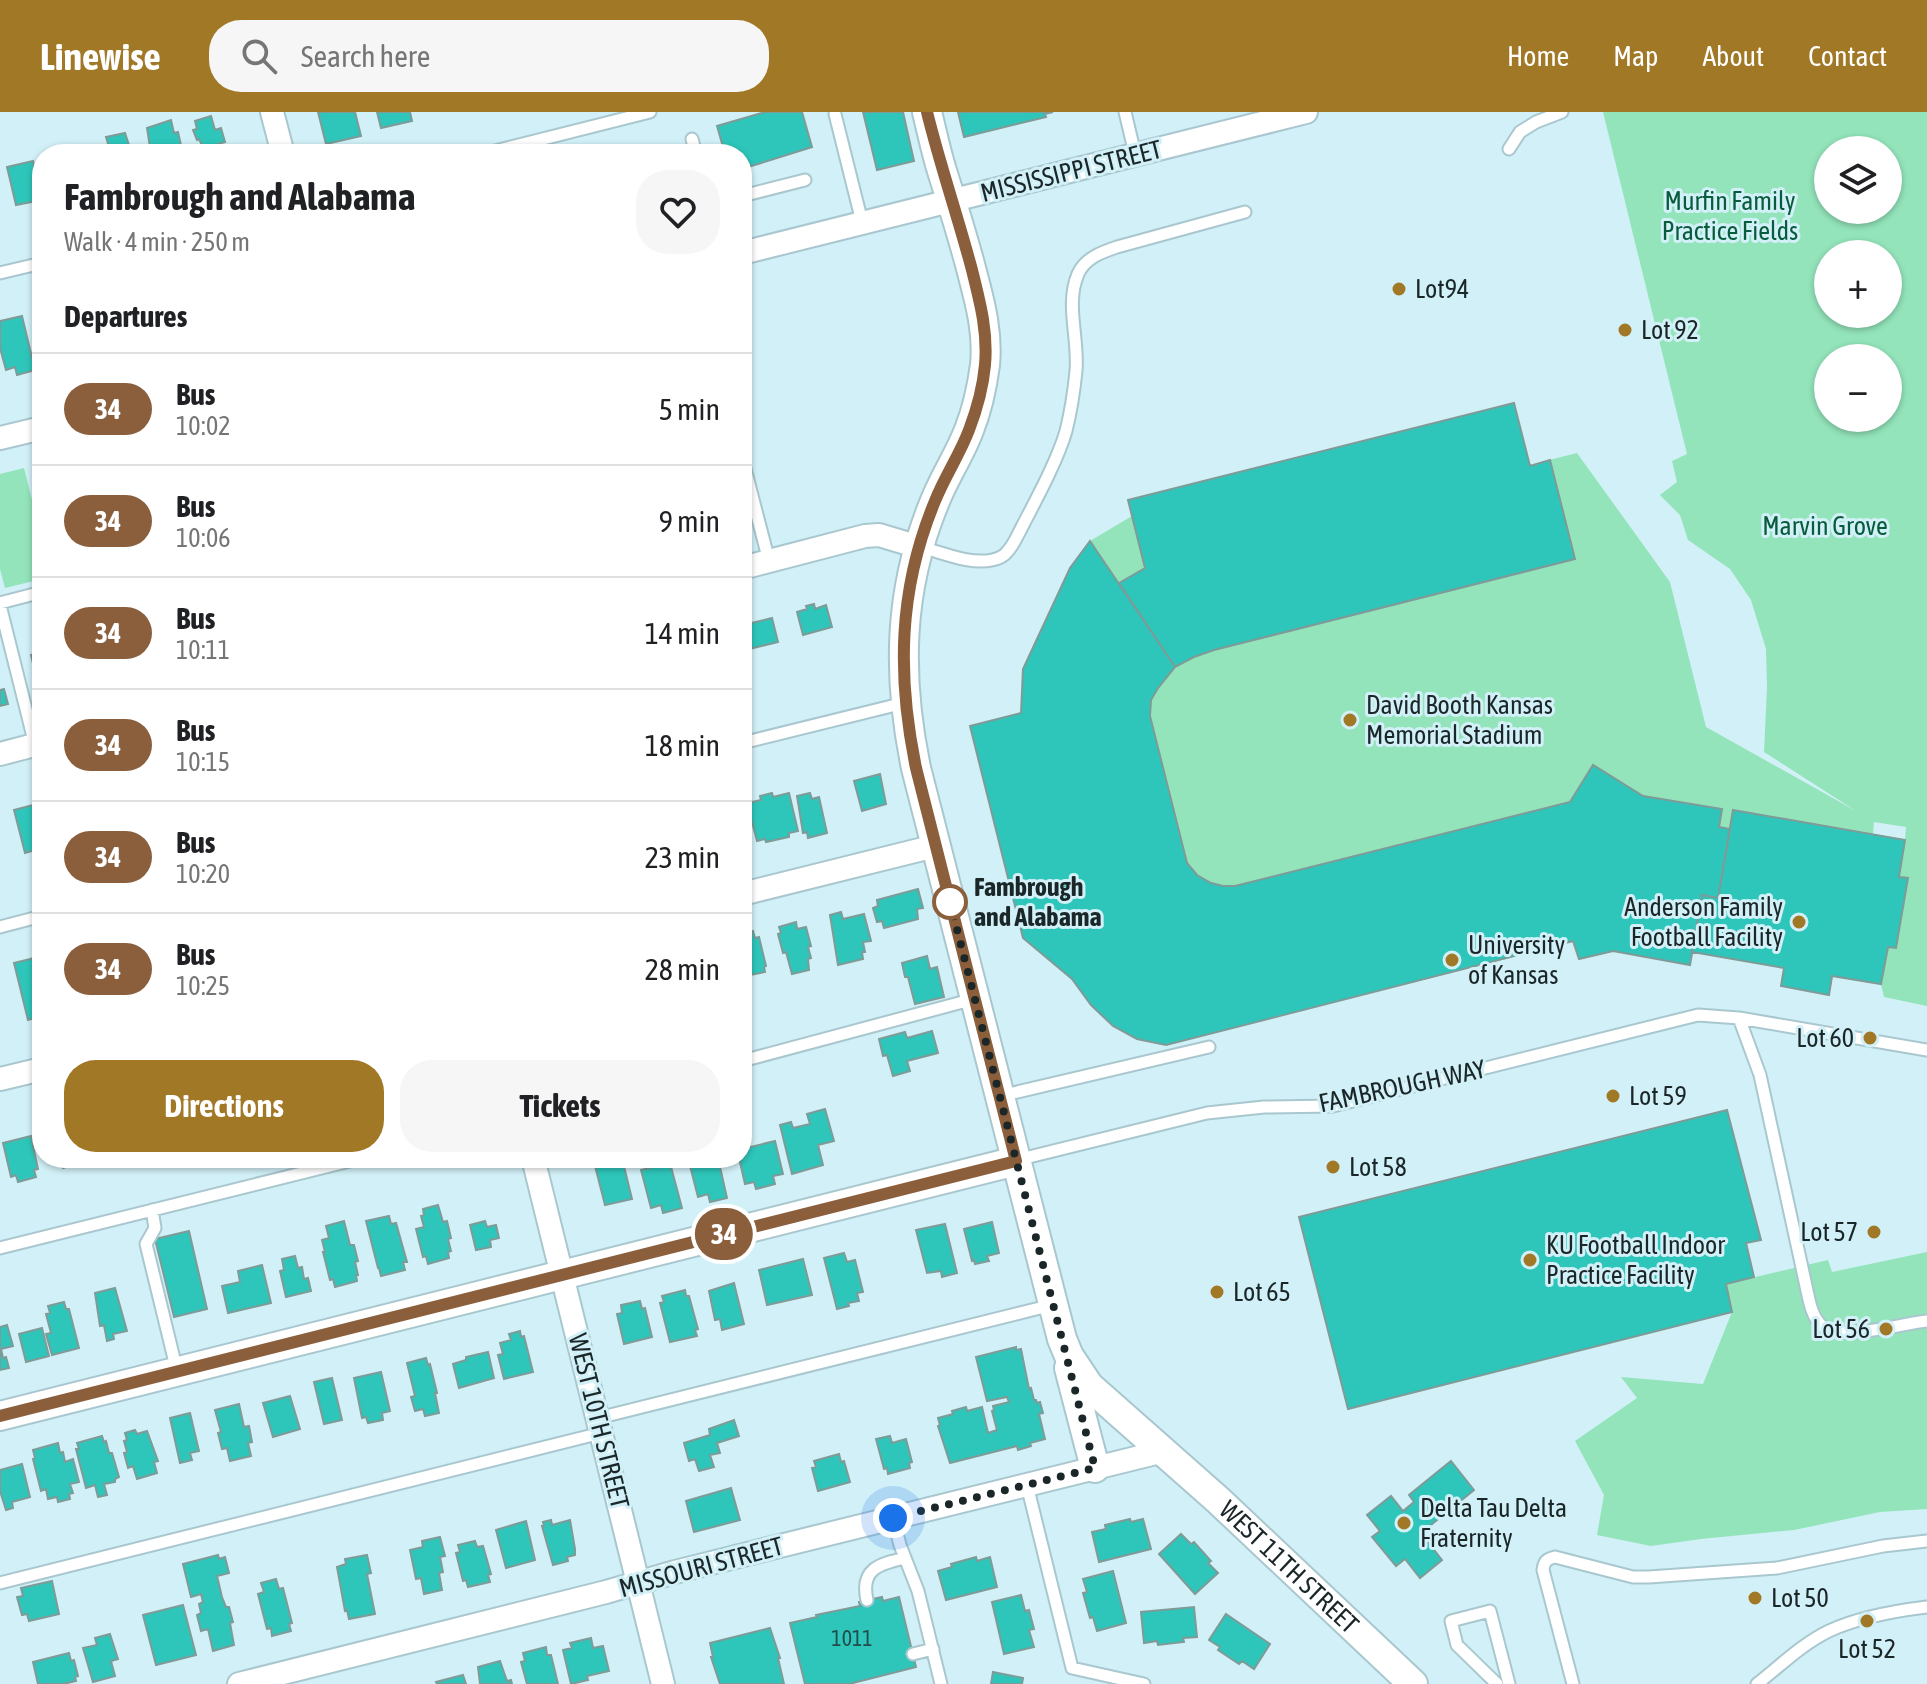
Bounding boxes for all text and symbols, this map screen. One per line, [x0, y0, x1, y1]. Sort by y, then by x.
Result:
search box [209, 20, 769, 92]
icon: search [237, 34, 281, 78]
text: Linewise [40, 35, 161, 78]
text: Search here [301, 39, 430, 73]
text: Home [1507, 40, 1569, 72]
text: Map [1613, 40, 1658, 72]
text: About [1702, 40, 1764, 72]
text: Contact [1808, 40, 1887, 72]
street label: MISSISSIPPI STREET [977, 134, 1165, 208]
map controls [1814, 136, 1902, 432]
button: layers [1814, 136, 1902, 224]
button: heart [636, 170, 720, 254]
text: Fambrough and Alabama [64, 175, 415, 218]
park label: Murfin Family Practice Fields [1662, 186, 1798, 246]
text: Walk · 4 min · 250 m [64, 227, 250, 257]
button: + [1814, 240, 1902, 328]
place label: Lot94 [1415, 274, 1469, 304]
marker: Lot94 [1390, 280, 1408, 298]
text: Departures [64, 299, 187, 333]
place label: Lot 92 [1641, 315, 1699, 345]
marker: Lot 92 [1616, 321, 1634, 339]
button: − [1814, 344, 1902, 432]
text: Bus [176, 377, 215, 411]
text: 5 min [659, 392, 720, 426]
text: 34 [95, 393, 121, 425]
text: 10:02 [176, 411, 231, 441]
text: Bus [176, 489, 215, 523]
text: 9 min [659, 504, 720, 538]
text: 34 [95, 505, 121, 537]
park label: Marvin Grove [1762, 511, 1888, 541]
text: 10:06 [176, 523, 231, 553]
text: Bus [176, 601, 215, 635]
text: 14 min [645, 616, 720, 650]
text: 34 [95, 617, 121, 649]
text: 10:11 [176, 635, 230, 665]
place label: David Booth Kansas Memorial Stadium [1366, 690, 1553, 750]
marker: David Booth Kansas Memorial Stadium [1341, 711, 1359, 729]
text: Bus [176, 713, 215, 747]
text: 18 min [645, 728, 720, 762]
text: 34 [95, 729, 121, 761]
text: 10:15 [176, 747, 230, 777]
text: Bus [176, 825, 215, 859]
text: 23 min [645, 840, 720, 874]
text: 34 [95, 841, 121, 873]
text: 10:20 [176, 859, 230, 889]
place label: Fambrough and Alabama [974, 872, 1102, 932]
marker: Fambrough and Alabama [933, 885, 967, 919]
place label: Anderson Family Football Facility [1624, 892, 1783, 952]
marker: Anderson Family Football Facility [1790, 913, 1808, 931]
place label: University of Kansas [1468, 930, 1566, 990]
text: Bus [176, 937, 215, 971]
marker: University of Kansas [1443, 951, 1461, 969]
text: 28 min [645, 952, 720, 986]
text: 34 [95, 953, 121, 985]
text: 10:25 [176, 971, 230, 1001]
place label: Lot 60 [1796, 1023, 1854, 1053]
marker: Lot 60 [1861, 1029, 1879, 1047]
street label: FAMBROUGH WAY [1316, 1054, 1488, 1118]
button: Directions [64, 1060, 384, 1152]
button: Tickets [400, 1060, 720, 1152]
place label: Lot 59 [1629, 1081, 1687, 1111]
marker: Lot 59 [1604, 1087, 1622, 1105]
place label: Lot 58 [1349, 1152, 1407, 1182]
marker: Lot 58 [1324, 1158, 1342, 1176]
line badge: 34 [688, 1208, 760, 1260]
place label: Lot 57 [1800, 1217, 1858, 1247]
text: 34 [711, 1218, 737, 1250]
marker: Lot 57 [1865, 1223, 1883, 1241]
place label: KU Football Indoor Practice Facility [1546, 1230, 1725, 1290]
marker: KU Football Indoor Practice Facility [1521, 1251, 1539, 1269]
place label: Lot 65 [1233, 1277, 1291, 1307]
marker: Lot 65 [1208, 1283, 1226, 1301]
place label: Lot 56 [1812, 1314, 1870, 1344]
marker: Lot 56 [1877, 1320, 1895, 1338]
street label: WEST 10TH STREET [563, 1330, 635, 1512]
place label: Delta Tau Delta Fraternity [1420, 1493, 1567, 1553]
street label: WEST 11TH STREET [1213, 1494, 1365, 1640]
your location [873, 1498, 913, 1538]
marker: Delta Tau Delta Fraternity [1395, 1514, 1413, 1532]
street label: MISSOURI STREET [616, 1531, 787, 1603]
place label: Lot 50 [1771, 1583, 1829, 1613]
marker: Lot 50 [1746, 1589, 1764, 1607]
marker: Lot 52 [1858, 1612, 1876, 1630]
house number: 1011 [831, 1625, 873, 1651]
place label: Lot 52 [1838, 1634, 1896, 1664]

